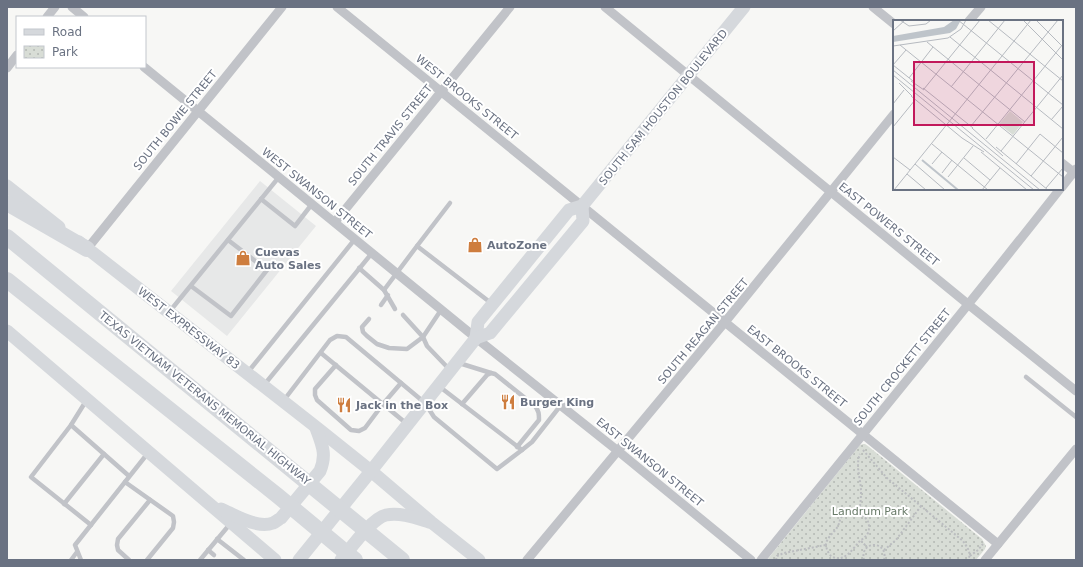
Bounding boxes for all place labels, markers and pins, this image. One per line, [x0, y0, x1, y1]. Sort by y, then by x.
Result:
shop icon: AutoZone [466, 236, 484, 254]
place label: AutoZone [487, 239, 547, 252]
place label: Cuevas Auto Sales [255, 246, 322, 272]
shop icon: Cuevas Auto Sales [234, 249, 252, 267]
restaurant icon: Burger King [499, 393, 517, 411]
restaurant icon: Jack in the Box [335, 396, 353, 414]
place label: Burger King [520, 396, 594, 409]
place label: Jack in the Box [355, 399, 448, 412]

